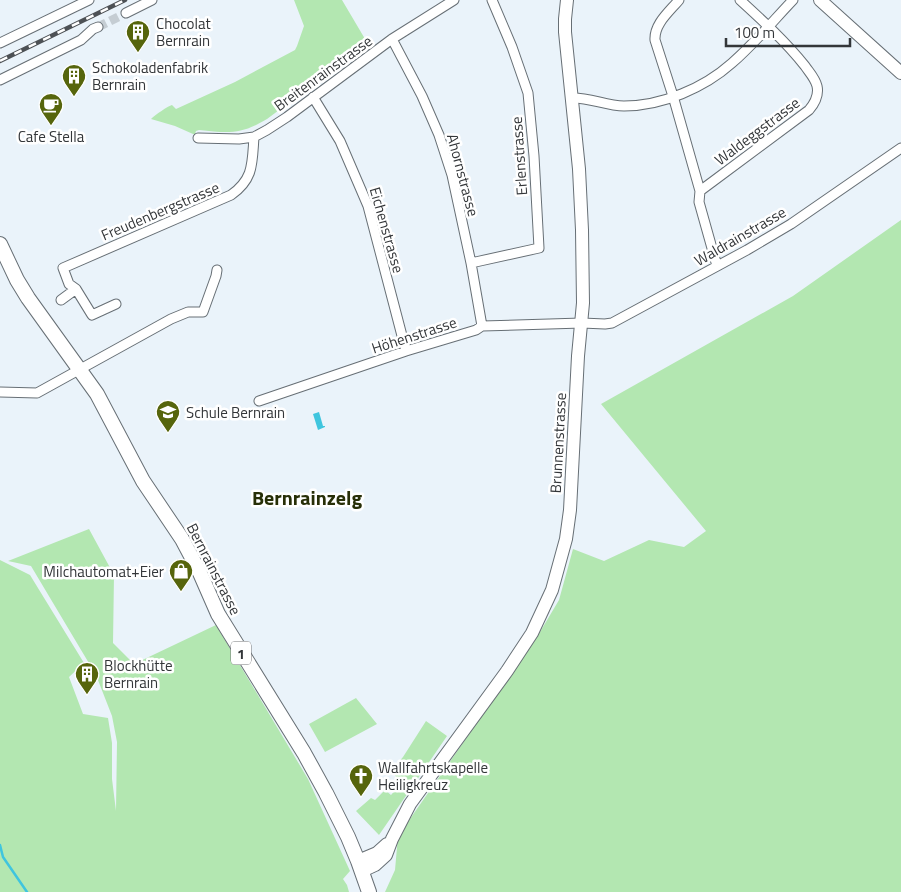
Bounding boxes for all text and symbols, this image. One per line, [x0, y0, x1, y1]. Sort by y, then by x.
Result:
place label: Chocolat Bernrain [156, 12, 211, 52]
scale bar [726, 15, 850, 47]
building icon: Chocolat Bernrain [125, 19, 151, 53]
text: 100 m [734, 21, 775, 44]
street label: Breitenrainstrasse [269, 29, 377, 117]
place label: Schokoladenfabrik Bernrain [92, 56, 208, 96]
building icon: Schokoladenfabrik Bernrain [61, 63, 87, 97]
street label: Waldeggstrasse [710, 91, 804, 171]
cafe icon: Cafe Stella [38, 92, 64, 126]
street label: Erlenstrasse [505, 116, 533, 196]
place label: Cafe Stella [18, 125, 85, 148]
street label: Ahornstrasse [441, 131, 485, 219]
street label: Freudenbergstrasse [97, 176, 223, 246]
street label: Eichenstrasse [364, 184, 410, 276]
street label: Waldrainstrasse [690, 200, 790, 272]
street label: Höhenstrasse [369, 310, 459, 360]
street label: Brunnenstrasse [544, 392, 572, 494]
school or university icon: Schule Bernrain [155, 399, 181, 433]
place label: Schule Bernrain [186, 401, 285, 424]
district label: Bernrainzelg [252, 482, 362, 513]
street label: Bernrainstrasse [181, 519, 247, 619]
shop icon: Milchautomat+Eier [168, 558, 194, 592]
place label: Milchautomat+Eier [43, 560, 164, 583]
road number: 1 [231, 641, 251, 664]
place label: Blockhütte Bernrain [104, 654, 172, 694]
building icon: Blockhütte Bernrain [74, 661, 100, 695]
place label: Wallfahrtskapelle Heiligkreuz [378, 756, 488, 796]
church icon: Wallfahrtskapelle Heiligkreuz [348, 763, 374, 797]

